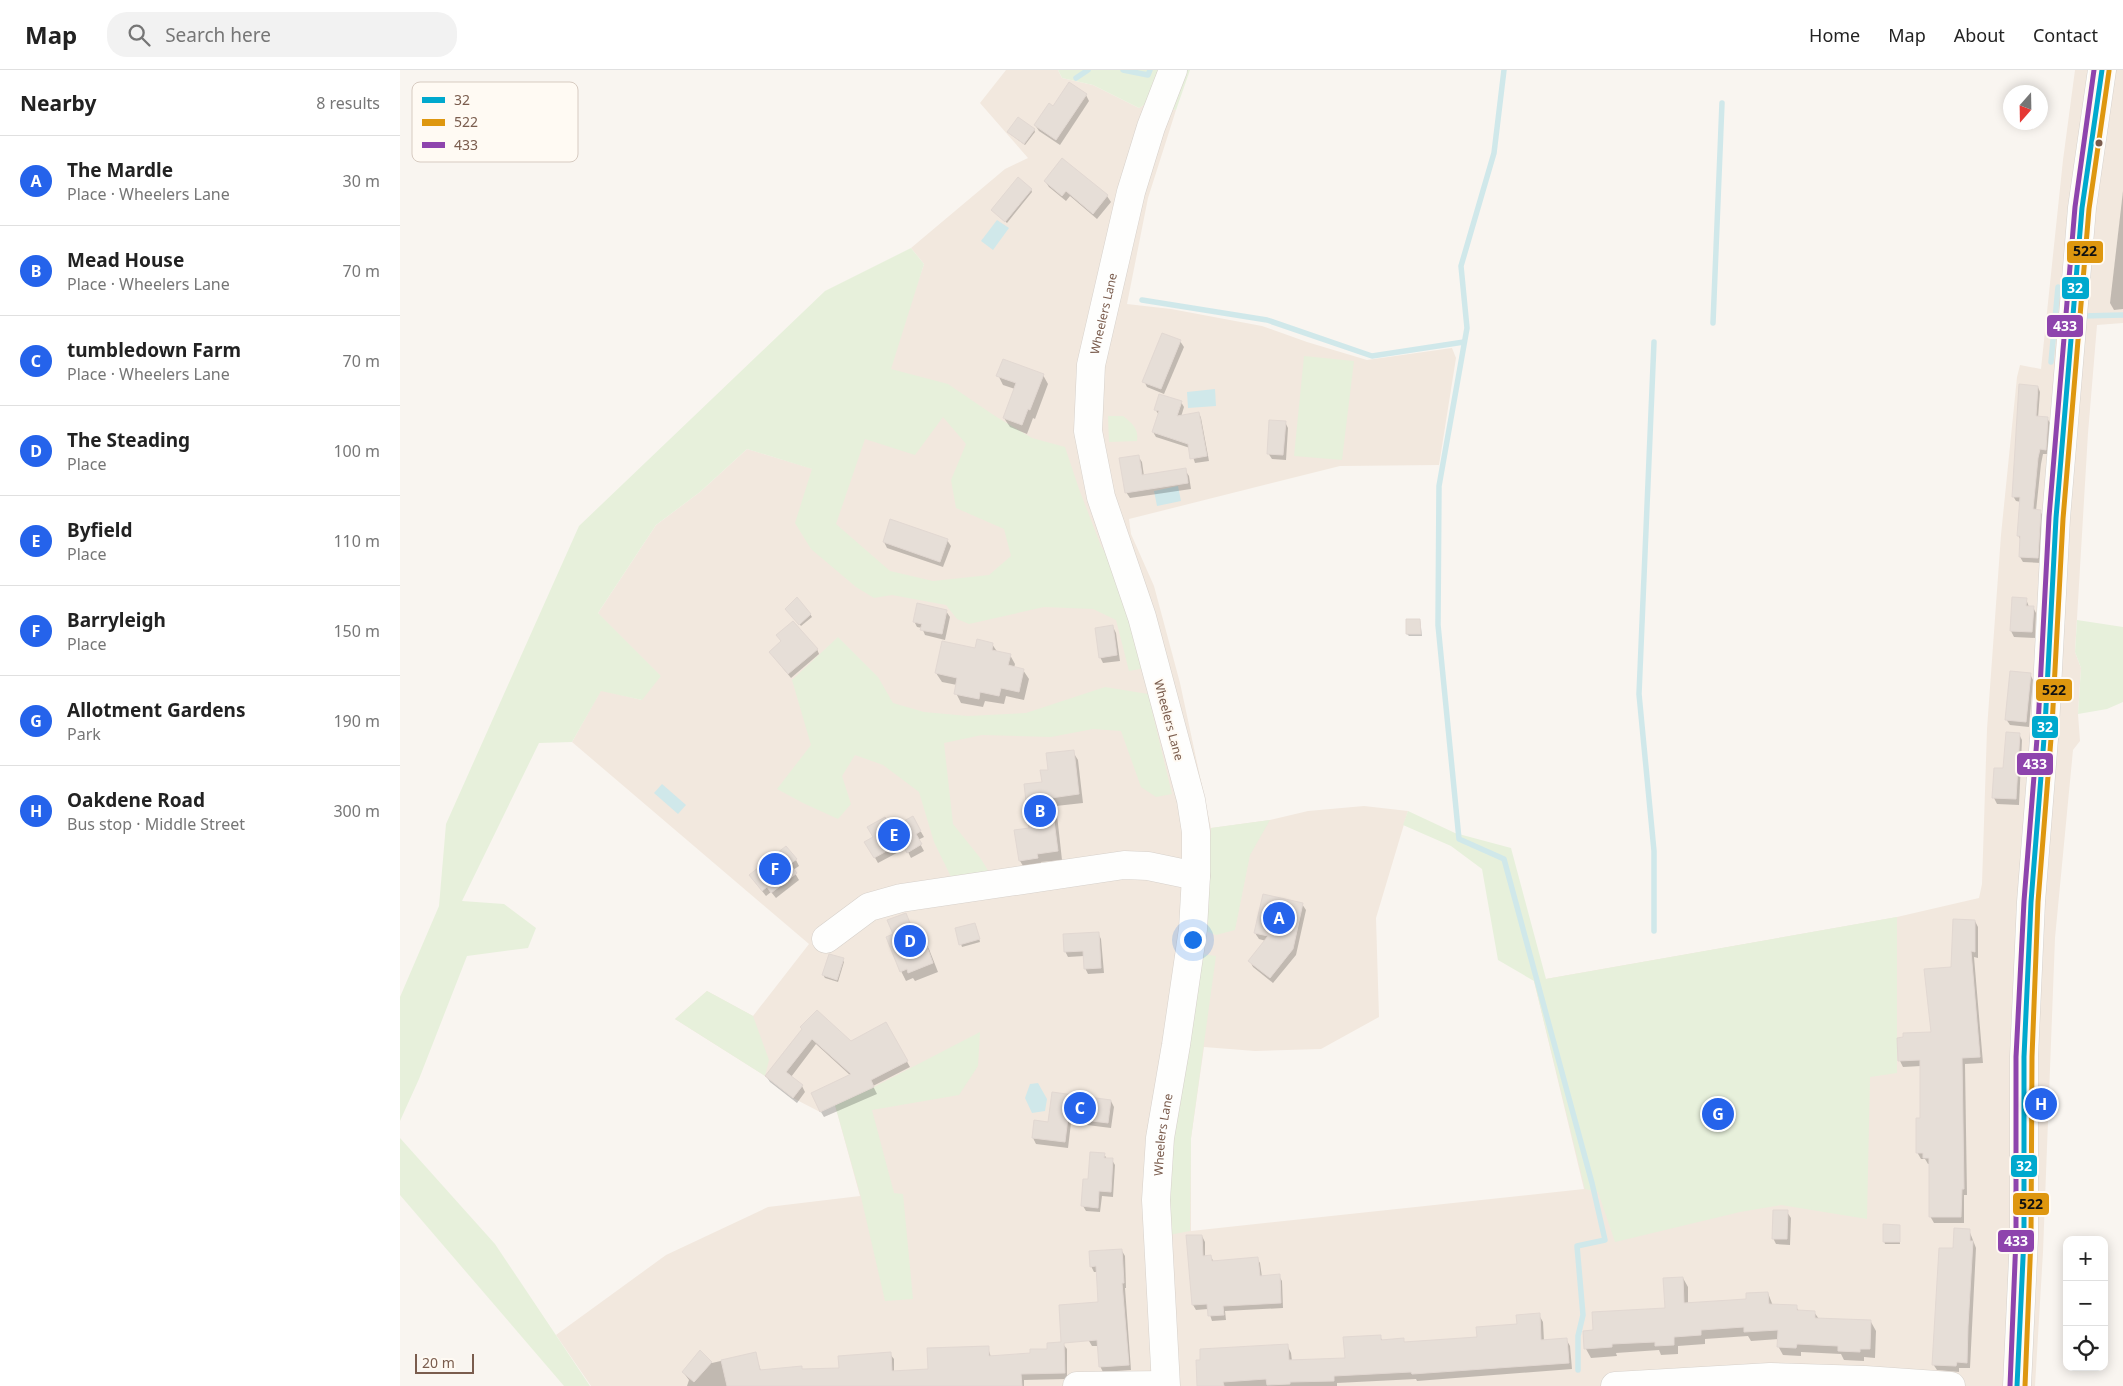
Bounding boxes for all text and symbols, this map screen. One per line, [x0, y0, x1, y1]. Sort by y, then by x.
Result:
search box [107, 12, 457, 57]
text: Map [25, 18, 77, 51]
icon: search [125, 21, 153, 49]
text: Search here [165, 22, 271, 48]
text: Home [1809, 23, 1860, 47]
text: Map [1888, 23, 1926, 47]
text: About [1954, 23, 2005, 47]
text: Contact [2033, 23, 2098, 47]
legend [412, 82, 578, 162]
north arrow [2003, 85, 2048, 130]
text: Nearby [20, 89, 96, 117]
text: 32 [454, 90, 470, 109]
text: 8 results [316, 92, 380, 114]
text: 522 [454, 112, 478, 131]
text: 433 [454, 135, 478, 154]
unlabelled marker [2094, 138, 2104, 148]
text: The Mardle [67, 157, 173, 183]
text: A [30, 170, 42, 192]
text: 30 m [343, 170, 380, 192]
text: Place · Wheelers Lane [67, 183, 230, 205]
line badge: 522 [2066, 240, 2104, 264]
text: 522 [2073, 241, 2097, 260]
text: Mead House [67, 247, 184, 273]
text: B [31, 260, 41, 282]
text: 70 m [343, 260, 380, 282]
street label: Wheelers Lane [1085, 271, 1121, 356]
text: Place · Wheelers Lane [67, 273, 230, 295]
line badge: 32 [2061, 276, 2090, 300]
text: 32 [2067, 278, 2083, 297]
line badge: 433 [2046, 314, 2084, 338]
text: 433 [2053, 316, 2077, 335]
text: tumbledown Farm [67, 337, 241, 363]
text: C [31, 350, 41, 372]
text: 70 m [343, 350, 380, 372]
text: Place · Wheelers Lane [67, 363, 230, 385]
text: The Steading [67, 427, 190, 453]
text: D [30, 440, 42, 462]
text: 100 m [333, 440, 380, 462]
text: Place [67, 453, 107, 475]
text: Byfield [67, 517, 133, 543]
text: E [32, 530, 40, 552]
text: 110 m [333, 530, 380, 552]
text: Place [67, 543, 107, 565]
text: Barryleigh [67, 607, 166, 633]
text: F [32, 620, 40, 642]
text: 150 m [333, 620, 380, 642]
text: Place [67, 633, 107, 655]
street label: Wheelers Lane [1150, 678, 1188, 763]
line badge: 522 [2035, 678, 2073, 702]
text: 522 [2042, 680, 2066, 699]
text: Allotment Gardens [67, 697, 246, 723]
text: G [30, 710, 42, 732]
text: 190 m [333, 710, 380, 732]
line badge: 32 [2031, 715, 2059, 739]
text: 32 [2037, 717, 2053, 736]
text: Park [67, 723, 101, 745]
line badge: 433 [2016, 752, 2054, 776]
text: 433 [2023, 754, 2047, 773]
text: Oakdene Road [67, 787, 205, 813]
pin: B [1024, 792, 1056, 830]
text: H [30, 800, 42, 822]
text: 300 m [333, 800, 380, 822]
text: Bus stop · Middle Street [67, 813, 245, 835]
pin: E [878, 816, 910, 854]
pin: F [759, 850, 791, 888]
pin: A [1263, 899, 1295, 937]
pin: D [894, 922, 926, 960]
your location [1180, 927, 1206, 953]
pin: H [2025, 1085, 2057, 1123]
pin: C [1064, 1089, 1096, 1127]
street label: Wheelers Lane [1149, 1092, 1176, 1176]
pin: G [1702, 1095, 1734, 1133]
line badge: 32 [2010, 1154, 2038, 1178]
text: 32 [2016, 1156, 2032, 1175]
line badge: 522 [2012, 1192, 2050, 1216]
text: 522 [2019, 1194, 2043, 1213]
line badge: 433 [1997, 1229, 2035, 1253]
text: 433 [2004, 1231, 2028, 1250]
map controls [2063, 1236, 2108, 1371]
button: + [2063, 1236, 2108, 1281]
button: − [2063, 1281, 2108, 1326]
button: locate [2063, 1326, 2108, 1371]
scale bar [415, 1351, 474, 1374]
text: 20 m [422, 1353, 455, 1372]

